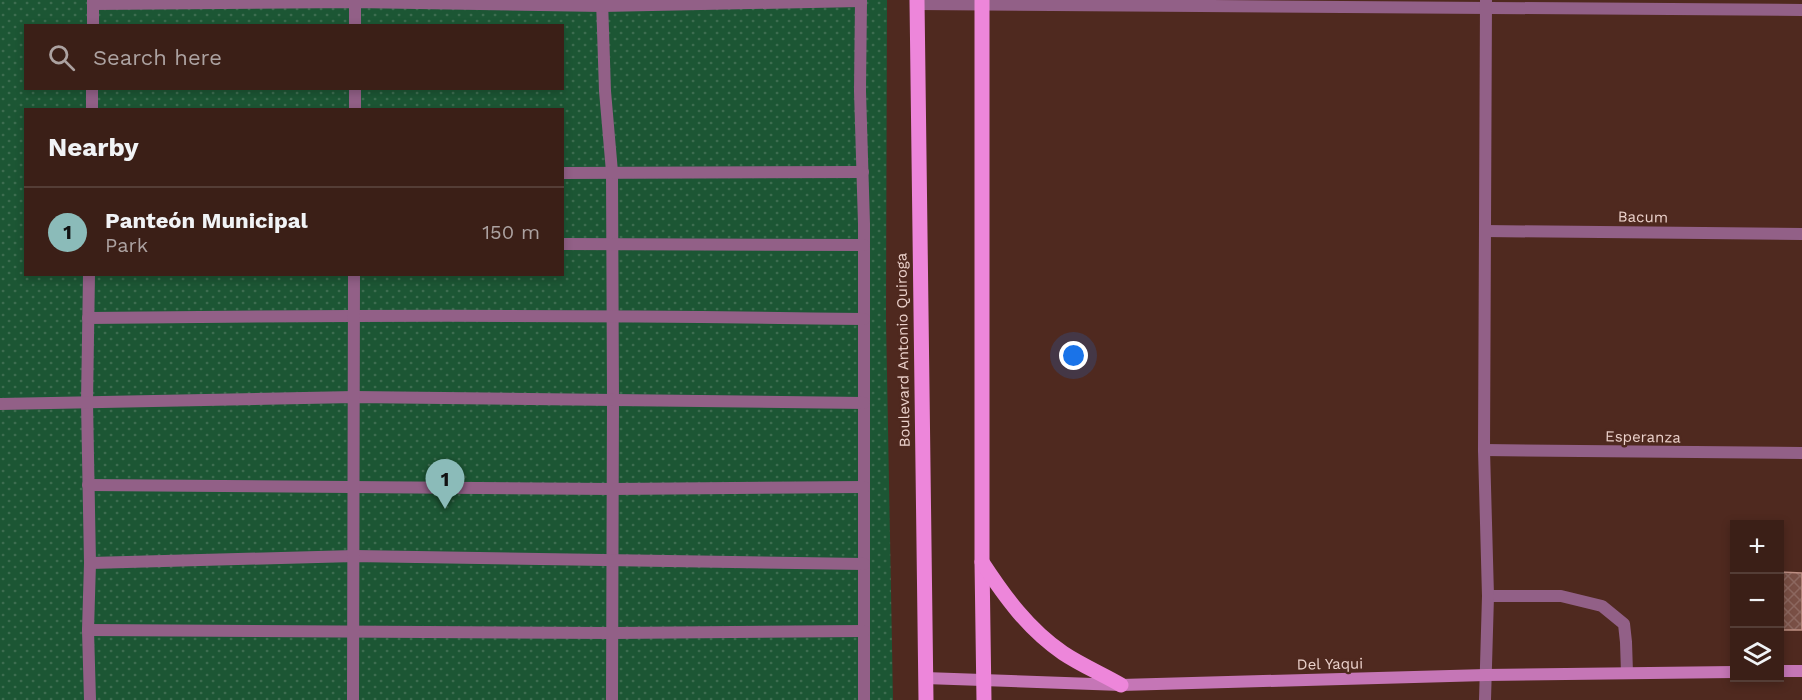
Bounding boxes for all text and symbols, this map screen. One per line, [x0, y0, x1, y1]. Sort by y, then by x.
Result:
search box [24, 24, 564, 90]
icon: search [45, 41, 78, 74]
text: Search here [93, 45, 222, 70]
text: Nearby [48, 132, 139, 162]
text: Panteón Municipal [105, 208, 308, 233]
street label: Bacum [1618, 208, 1668, 226]
text: 1 [63, 220, 72, 244]
text: 150 m [482, 220, 540, 244]
text: Park [105, 233, 148, 257]
street label: Boulevard Antonio Quiroga [892, 252, 914, 447]
your location [1059, 341, 1088, 370]
street label: Esperanza [1605, 427, 1682, 447]
pin: 1 [426, 460, 464, 509]
map controls [1730, 520, 1784, 682]
button: + [1730, 520, 1784, 574]
button: − [1730, 574, 1784, 628]
button: layers [1730, 628, 1784, 682]
street label: Del Yaqui [1297, 654, 1363, 674]

